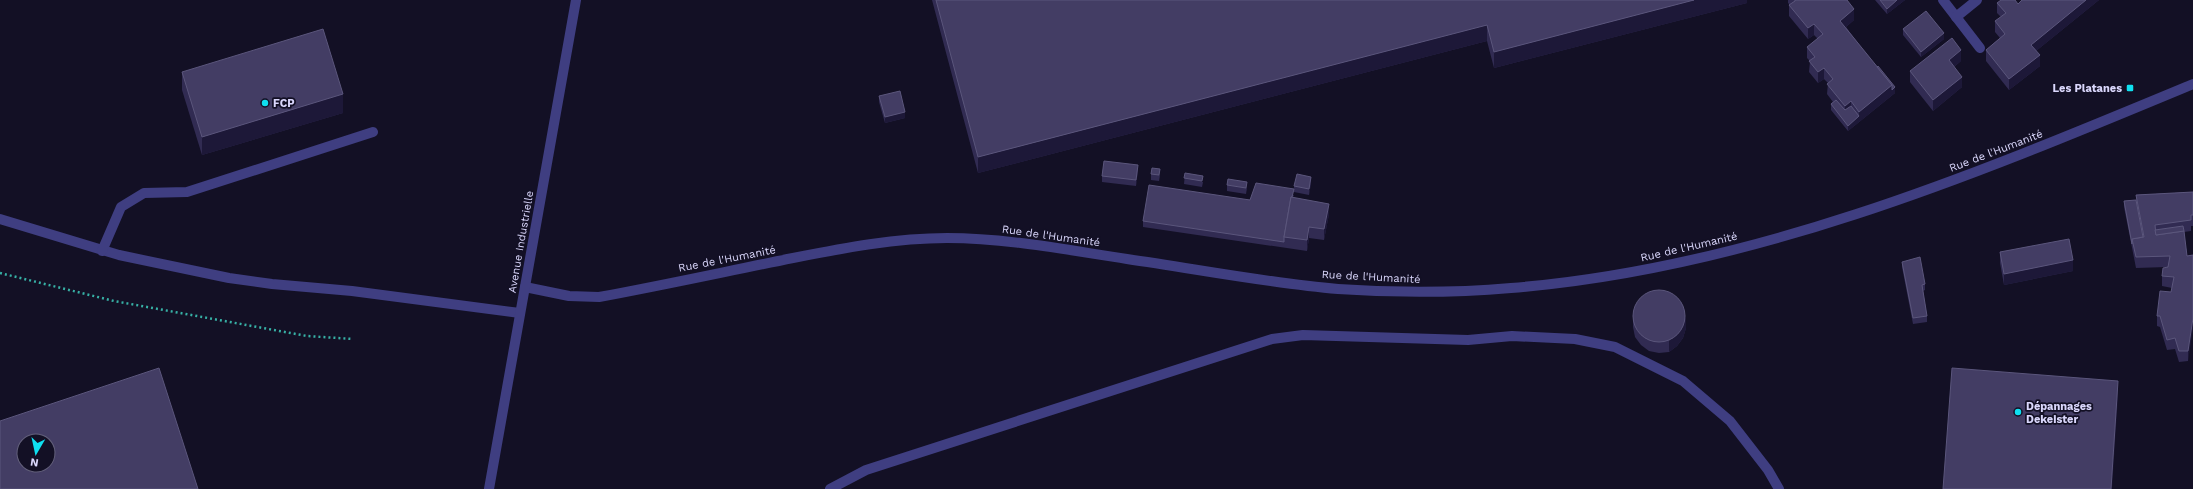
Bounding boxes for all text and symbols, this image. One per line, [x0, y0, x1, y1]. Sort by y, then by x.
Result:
place label: Les Platanes [2053, 82, 2122, 95]
marker: Les Platanes [2125, 83, 2135, 93]
place label: FCP [273, 97, 295, 110]
marker: FCP [260, 98, 270, 108]
street label: Rue de l'Humanité [1947, 127, 2045, 175]
street label: Avenue Industrielle [506, 190, 536, 294]
street label: Rue de l'Humanité [1001, 223, 1101, 249]
street label: Rue de l'Humanité [1639, 230, 1739, 264]
street label: Rue de l'Humanité [677, 243, 777, 275]
street label: Rue de l'Humanité [1321, 268, 1421, 286]
place label: Dépannages Dekeister [2026, 400, 2092, 426]
marker: Dépannages Dekeister [2013, 407, 2023, 417]
north arrow [16, 433, 56, 473]
text: N [29, 455, 40, 469]

